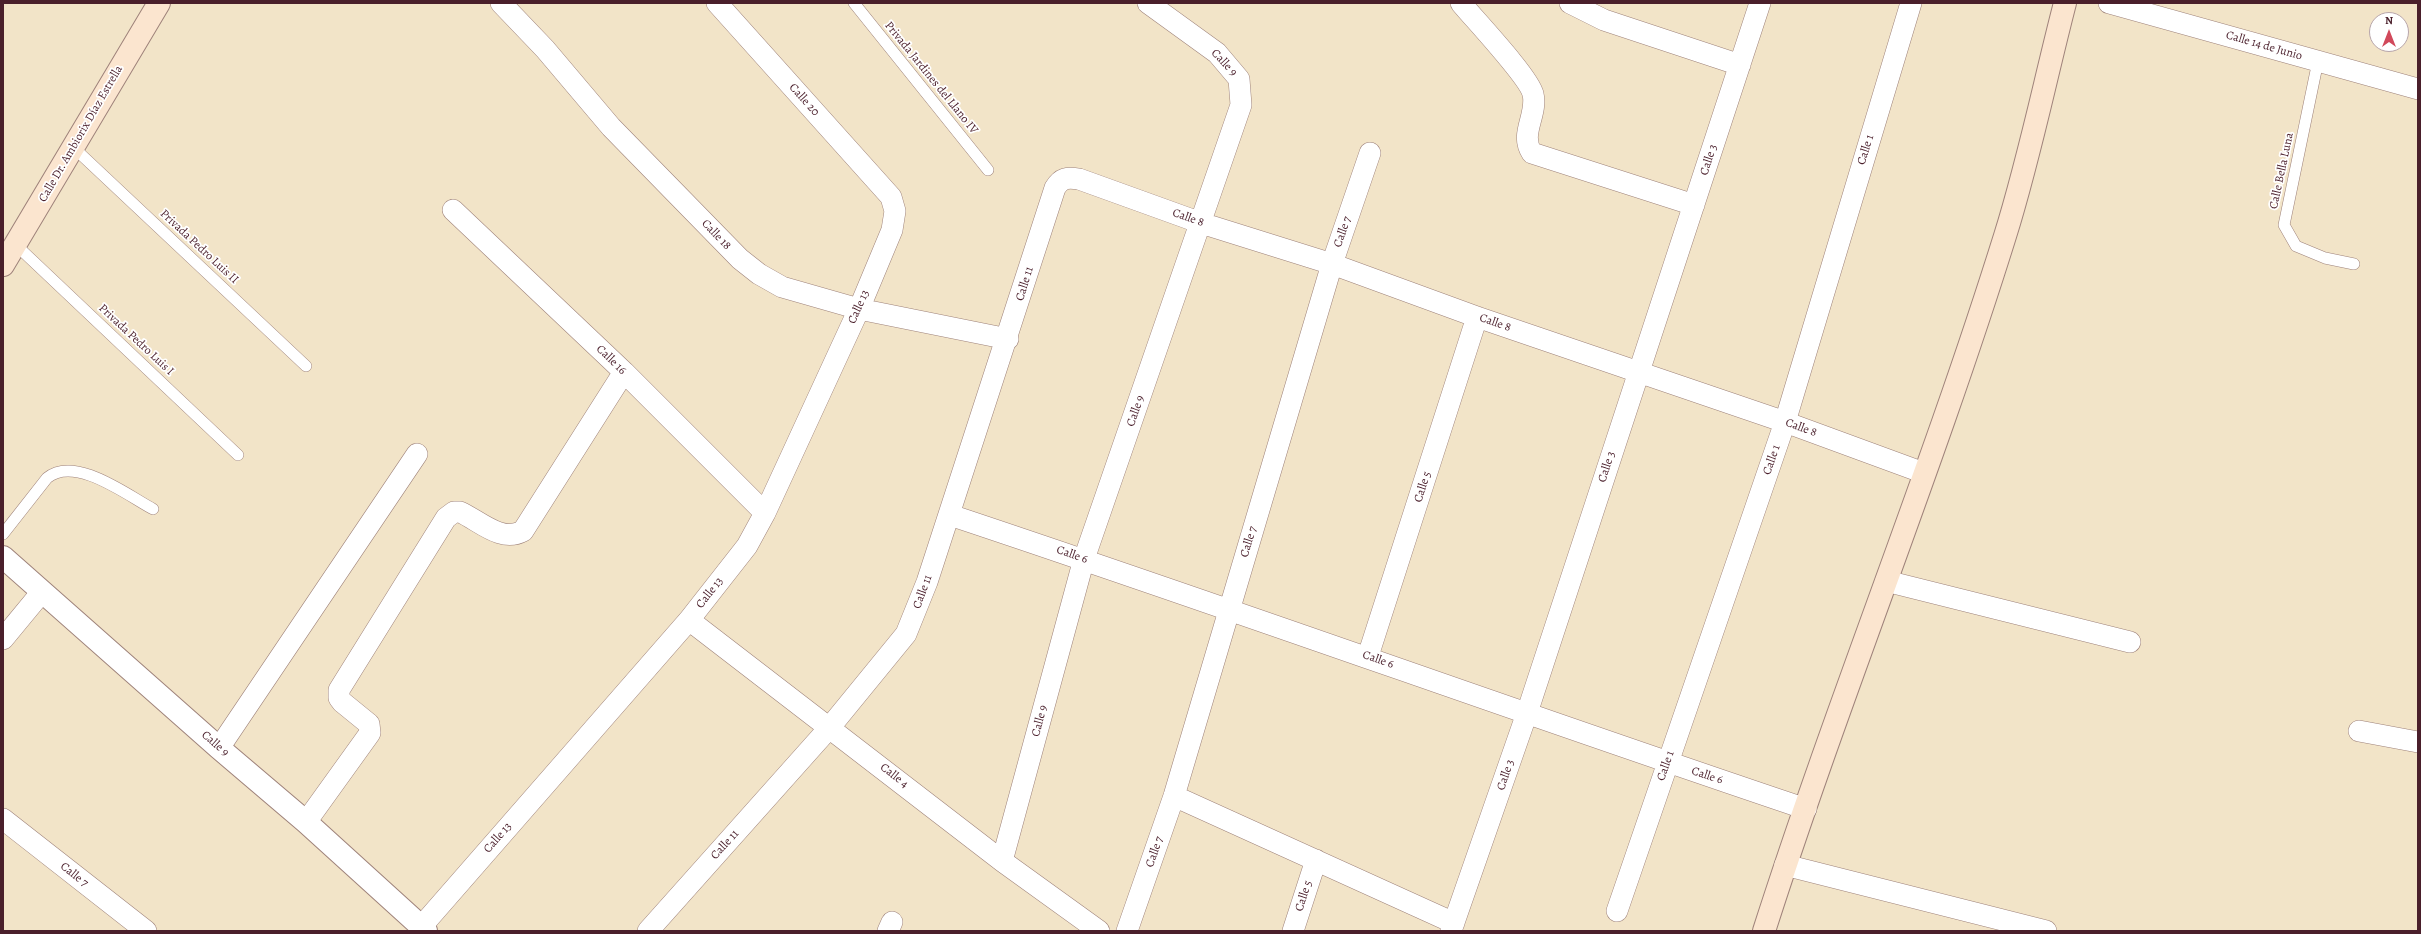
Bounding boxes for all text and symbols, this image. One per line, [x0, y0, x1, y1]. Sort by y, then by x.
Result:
north arrow [2369, 12, 2409, 52]
text: N [2385, 13, 2393, 28]
street label: Privada Jardines del Llano IV [881, 19, 981, 137]
street label: Calle 14 de Junio [2224, 28, 2304, 64]
street label: Calle 9 [1208, 46, 1240, 80]
street label: Calle Dr. Ambiorix Díaz Estrella [36, 63, 126, 205]
street label: Calle 20 [786, 81, 822, 119]
street label: Calle Bella Luna [2267, 132, 2297, 210]
street label: Calle 1 [1855, 133, 1877, 167]
street label: Calle 3 [1697, 143, 1721, 177]
street label: Calle 8 [1170, 206, 1206, 230]
street label: Privada Pedro Luis II [157, 207, 241, 287]
street label: Calle 7 [1331, 215, 1355, 249]
street label: Calle 18 [698, 217, 734, 253]
street label: Calle 11 [1013, 265, 1037, 303]
street label: Calle 13 [845, 288, 873, 326]
street label: Privada Pedro Luis I [95, 301, 177, 379]
street label: Calle 8 [1477, 311, 1513, 335]
street label: Calle 16 [593, 342, 629, 378]
street label: Calle 9 [1124, 393, 1148, 429]
street label: Calle 8 [1783, 416, 1819, 440]
street label: Calle 1 [1760, 443, 1784, 477]
street label: Calle 3 [1595, 450, 1619, 484]
street label: Calle 5 [1411, 470, 1435, 504]
street label: Calle 7 [1237, 525, 1261, 559]
street label: Calle 6 [1054, 543, 1090, 567]
street label: Calle 11 [910, 573, 936, 611]
street label: Calle 13 [693, 574, 727, 612]
street label: Calle 6 [1360, 648, 1396, 672]
street label: Calle 9 [1029, 704, 1051, 738]
street label: Calle 9 [198, 728, 232, 760]
street label: Calle 1 [1654, 749, 1678, 783]
street label: Calle 3 [1494, 758, 1518, 792]
street label: Calle 4 [877, 760, 911, 792]
street label: Calle 6 [1689, 764, 1725, 788]
street label: Calle 13 [481, 820, 515, 856]
street label: Calle 11 [708, 827, 742, 863]
street label: Calle 7 [1143, 835, 1167, 869]
street label: Calle 7 [57, 860, 91, 890]
street label: Calle 5 [1292, 879, 1316, 913]

